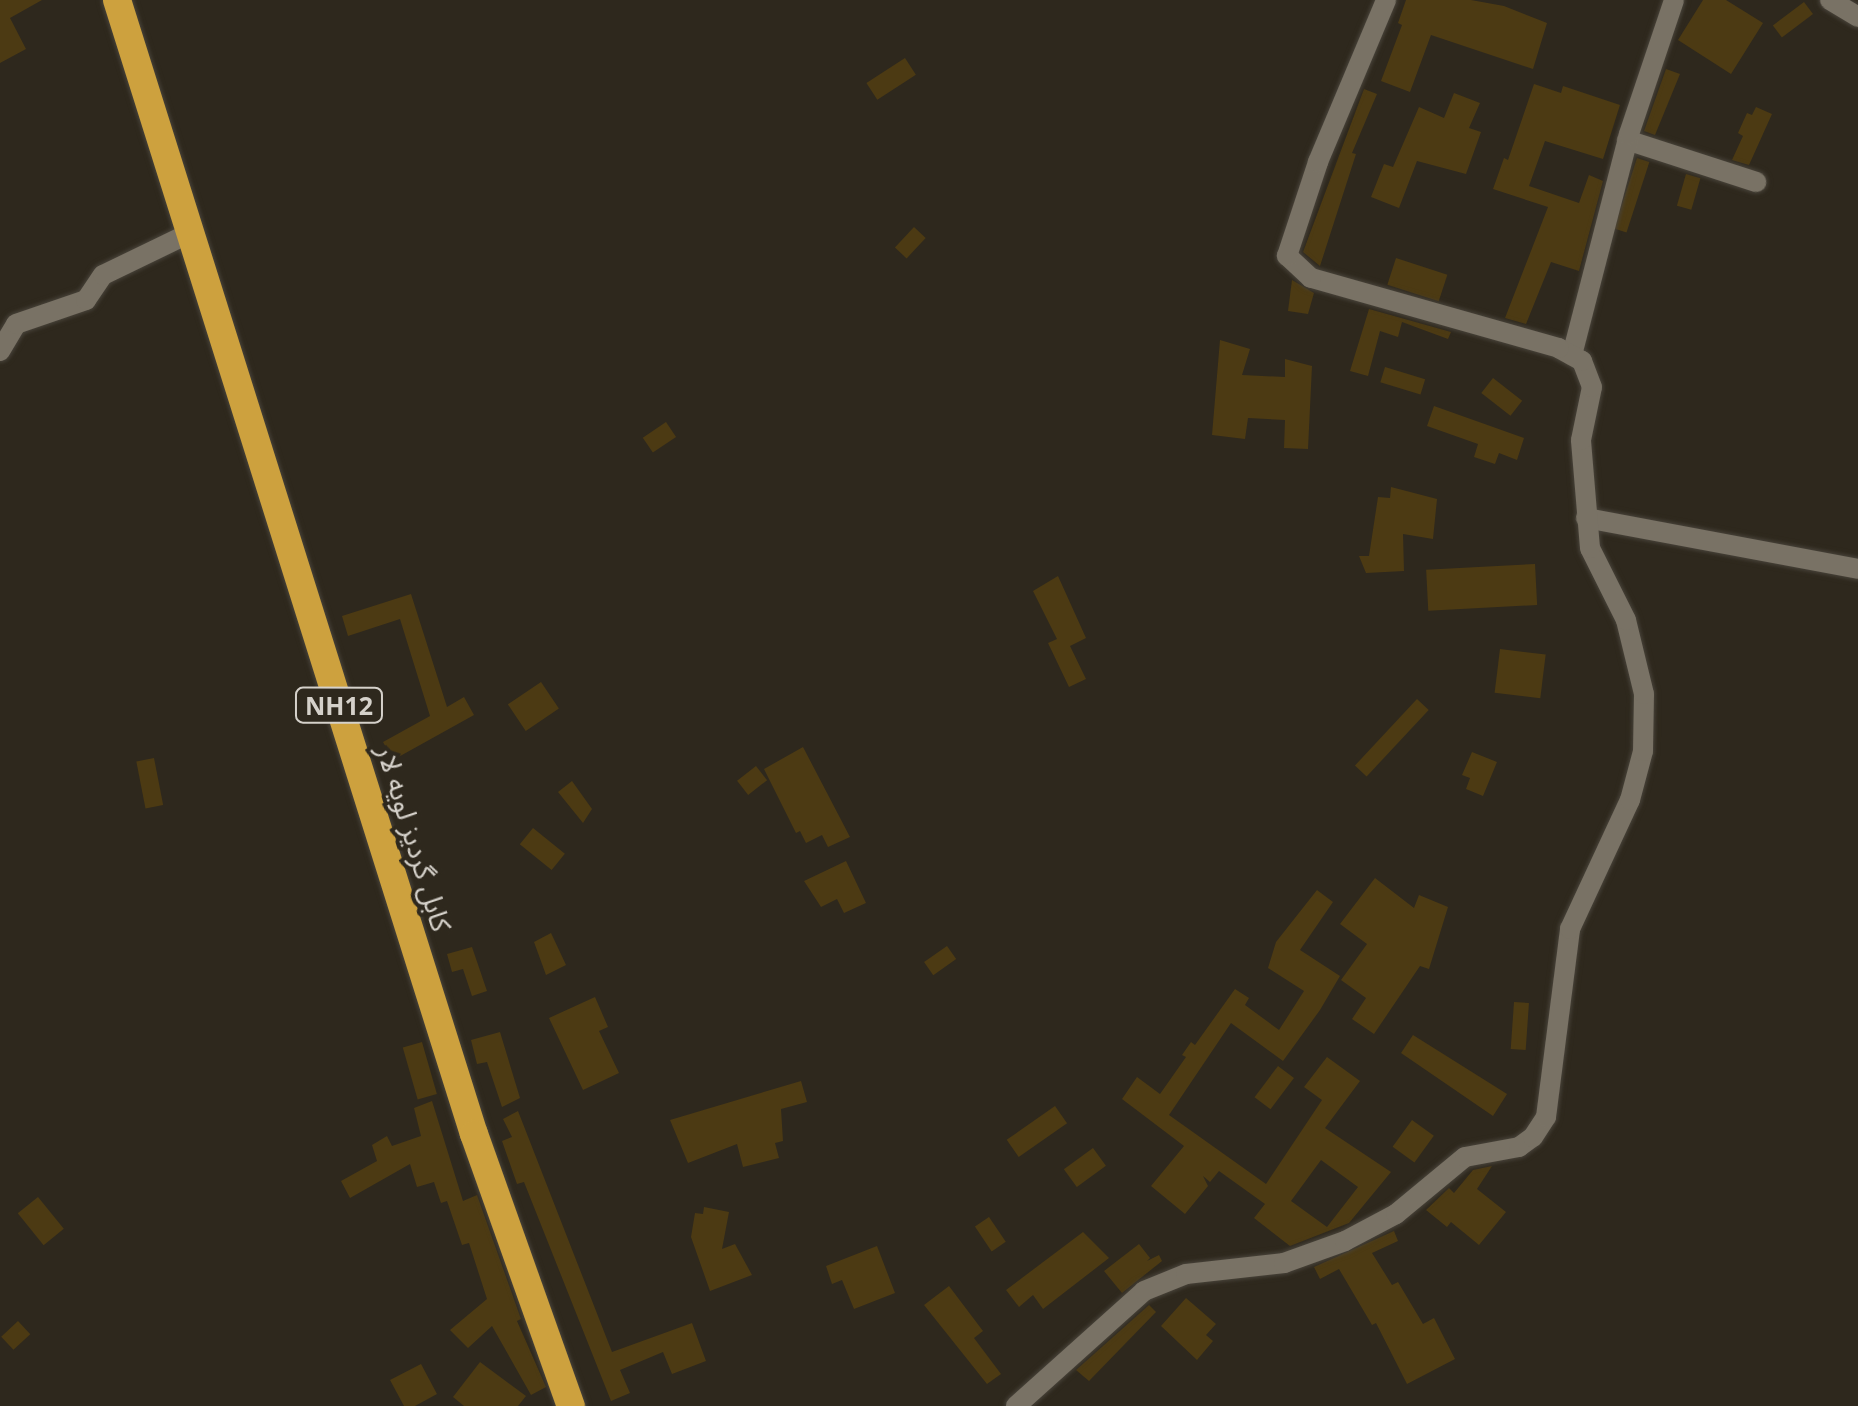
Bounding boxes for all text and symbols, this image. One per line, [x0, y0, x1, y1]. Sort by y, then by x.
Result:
road number: NH12 [294, 685, 384, 725]
street label: کابل گردیز لویه لار [371, 741, 459, 935]

